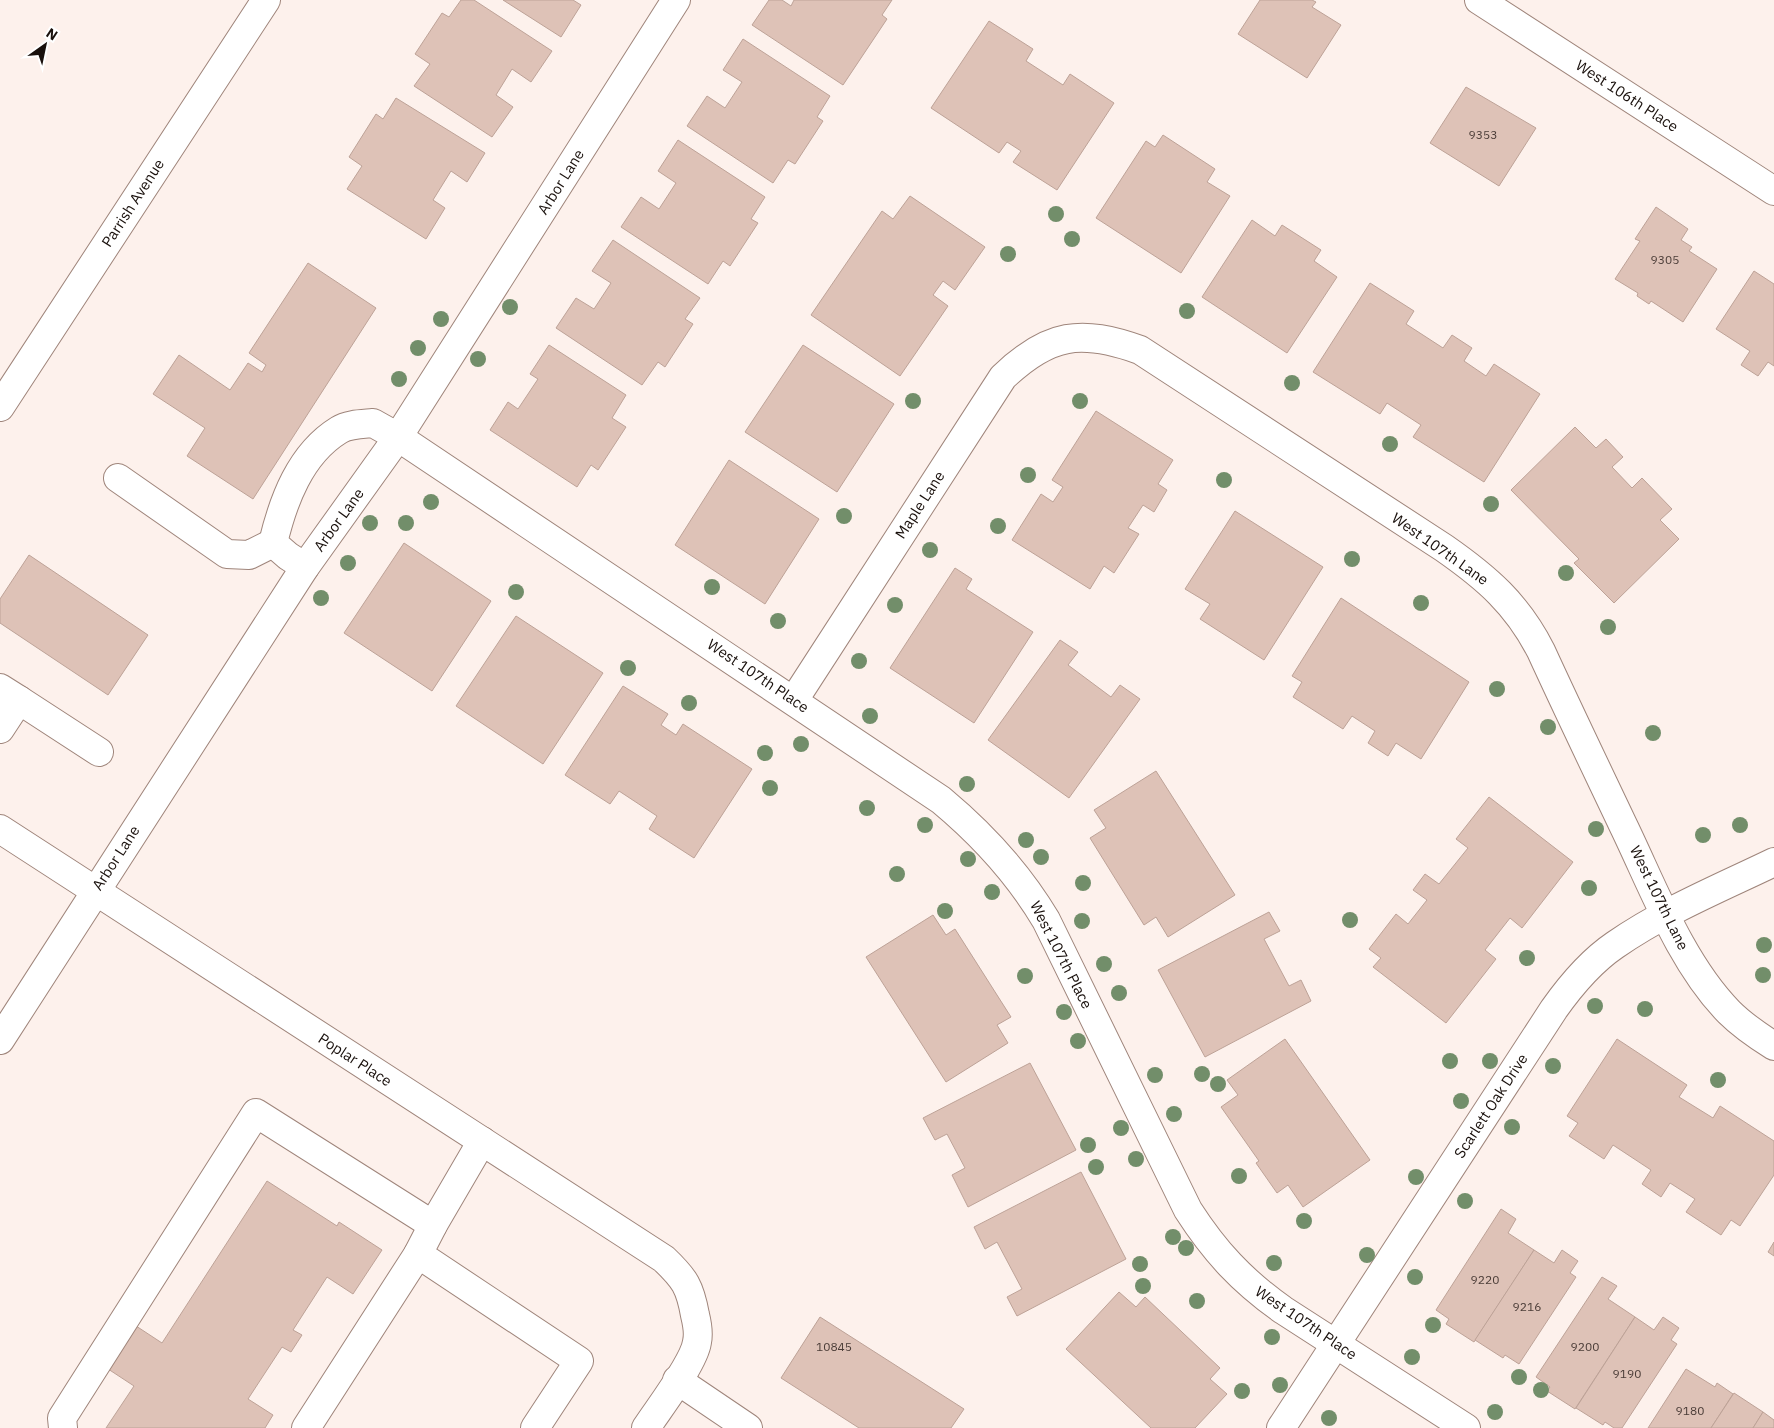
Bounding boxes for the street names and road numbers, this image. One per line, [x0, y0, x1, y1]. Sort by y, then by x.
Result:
street label: West 106th Place [1572, 55, 1682, 136]
street label: Arbor Lane [533, 146, 588, 218]
street label: Parrish Avenue [97, 155, 168, 250]
street label: Maple Lane [891, 467, 949, 542]
street label: Arbor Lane [309, 484, 368, 555]
street label: West 107th Lane [1388, 508, 1492, 589]
street label: West 107th Place [704, 635, 813, 717]
street label: Arbor Lane [88, 822, 144, 894]
street label: West 107th Lane [1626, 842, 1693, 953]
street label: West 107th Place [1026, 898, 1097, 1012]
street label: Poplar Place [315, 1029, 396, 1090]
street label: Scarlett Oak Drive [1450, 1050, 1531, 1162]
street label: West 107th Place [1252, 1282, 1361, 1364]

